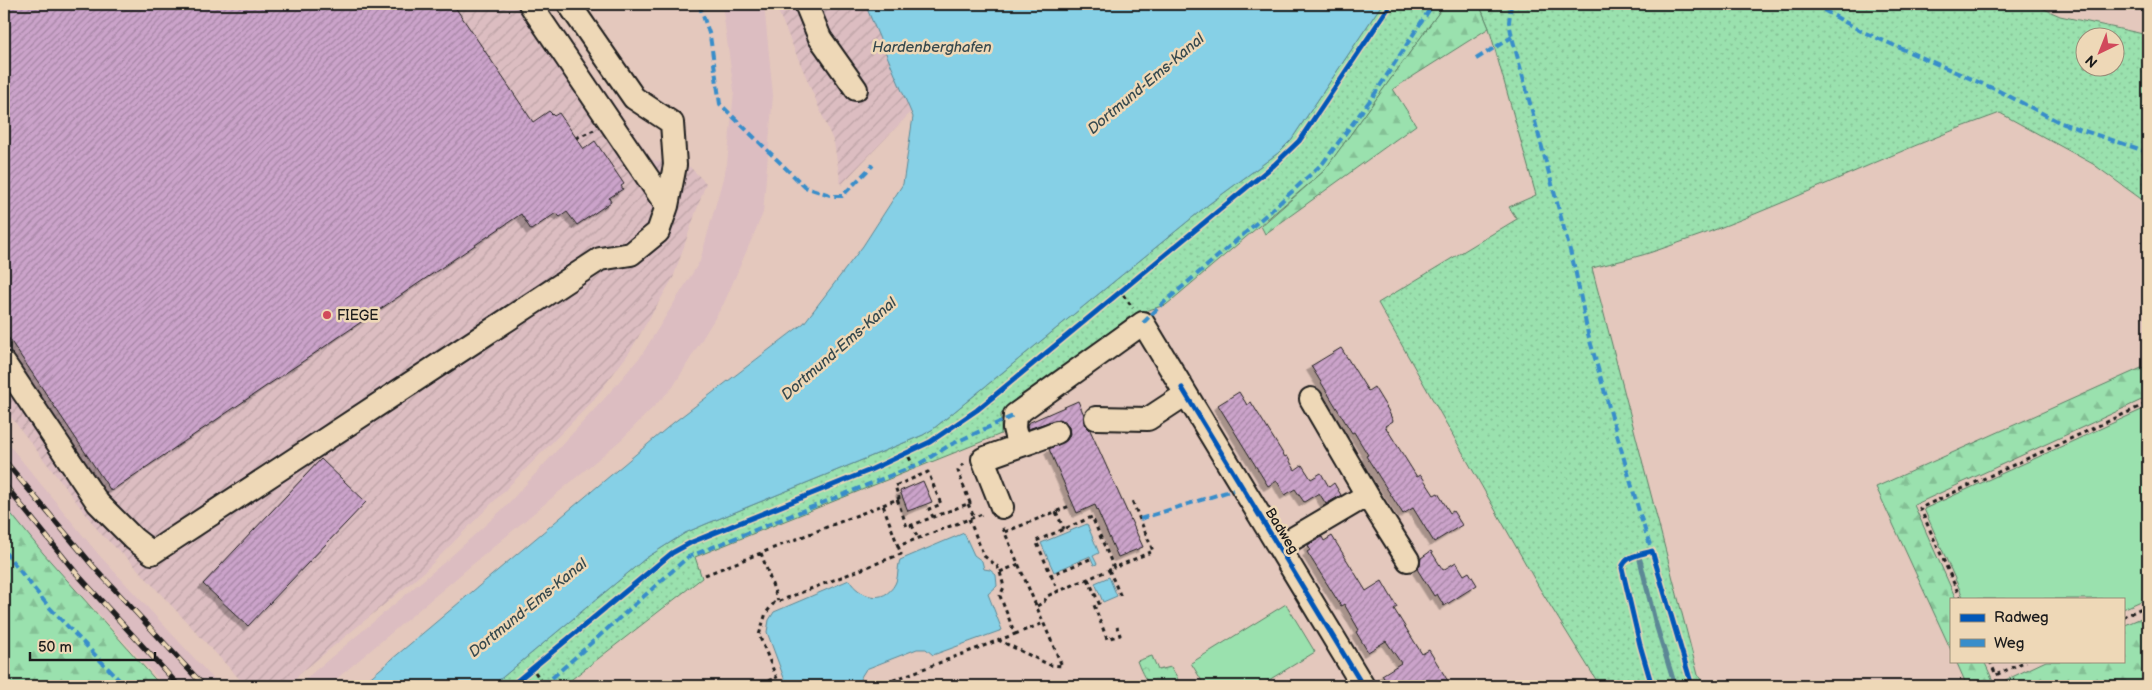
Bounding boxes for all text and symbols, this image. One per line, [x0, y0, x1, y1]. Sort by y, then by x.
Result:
north arrow [2074, 28, 2124, 78]
water label: Dortmund-Ems-Kanal [1084, 29, 1209, 138]
water label: Hardenberghafen [872, 38, 992, 57]
text: N [2082, 51, 2101, 71]
water label: Dortmund-Ems-Kanal [777, 293, 901, 404]
place label: FIEGE [337, 307, 378, 324]
marker: FIEGE [321, 309, 333, 321]
street label: Badweg [1262, 505, 1302, 557]
water label: Dortmund-Ems-Kanal [465, 554, 591, 662]
legend [1950, 598, 2124, 662]
text: Radweg [1994, 608, 2049, 627]
scale bar [30, 630, 155, 662]
text: Weg [1994, 634, 2024, 653]
text: 50 m [38, 638, 72, 657]

